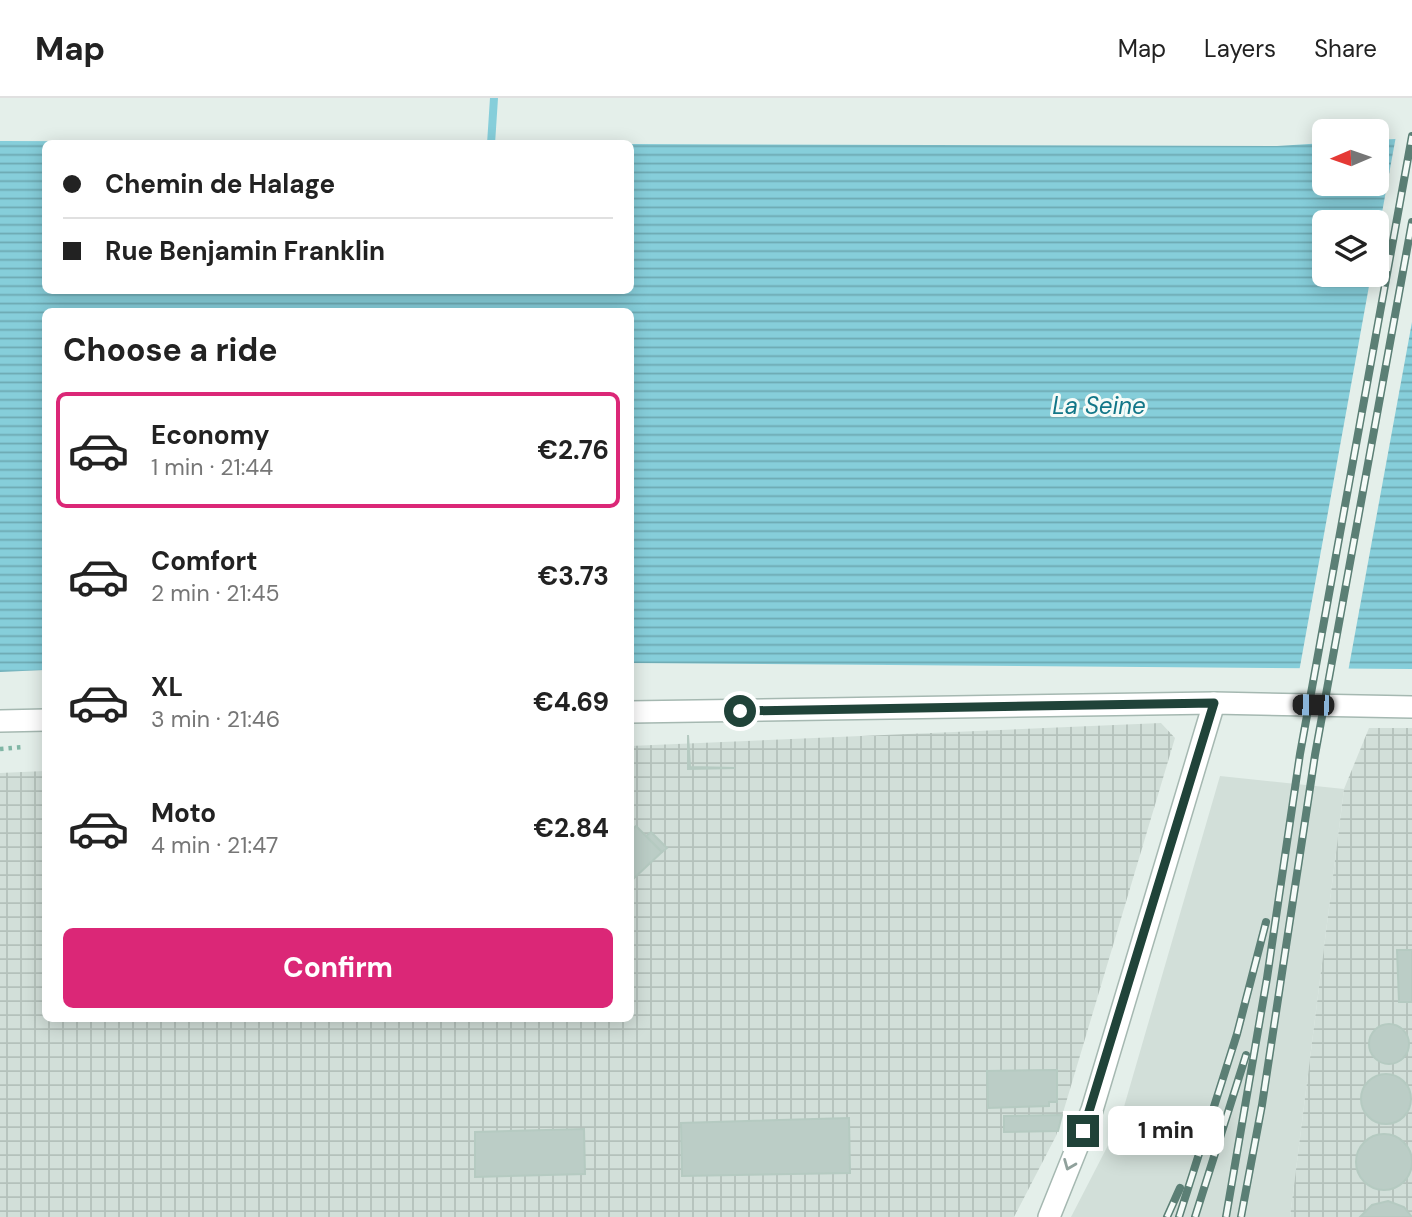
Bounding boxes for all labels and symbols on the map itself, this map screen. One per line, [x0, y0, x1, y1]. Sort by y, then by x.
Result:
north arrow [1312, 119, 1390, 196]
water label: La Seine [1052, 390, 1146, 421]
car [1292, 694, 1335, 716]
route start [724, 695, 756, 727]
callout: 1 min [1108, 1107, 1223, 1156]
route end [1067, 1115, 1099, 1147]
one-way arrow [1064, 1159, 1078, 1171]

